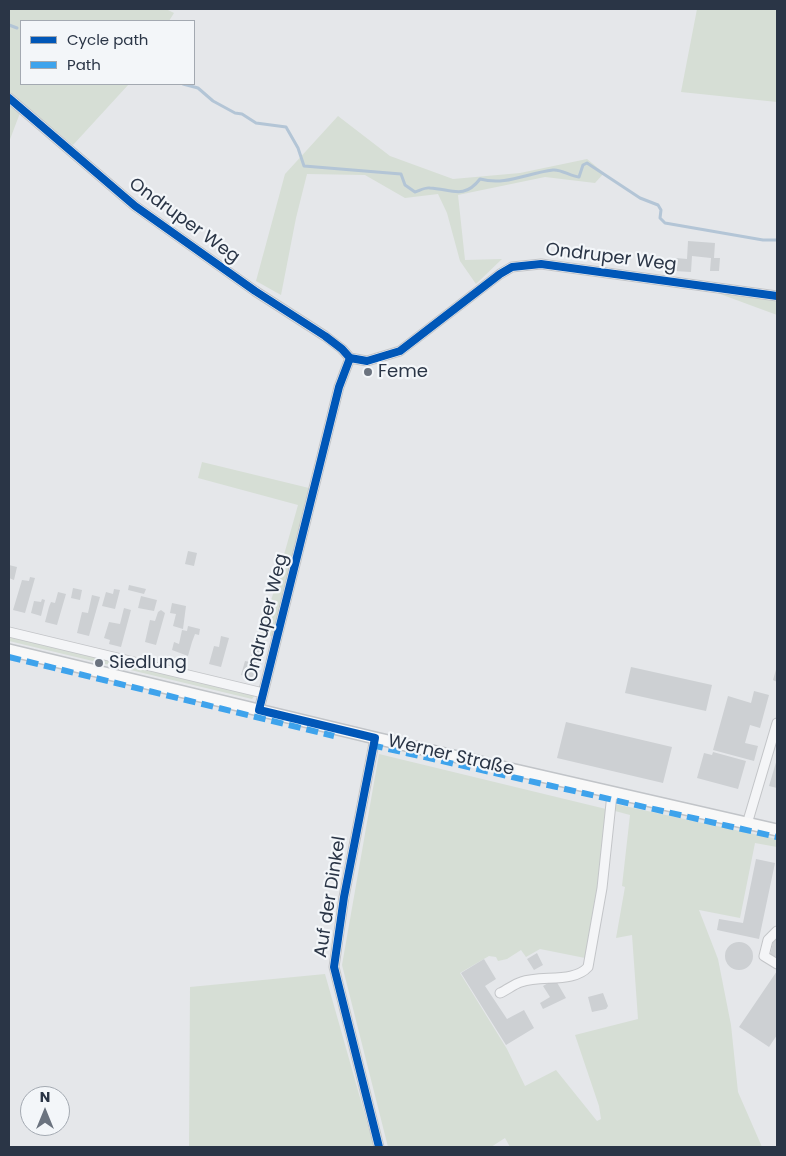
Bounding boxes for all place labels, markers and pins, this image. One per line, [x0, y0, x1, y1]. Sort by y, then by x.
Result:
place label: Feme [378, 361, 428, 383]
marker: Feme [362, 366, 374, 378]
place label: Siedlung [109, 652, 187, 674]
marker: Siedlung [93, 657, 105, 669]

